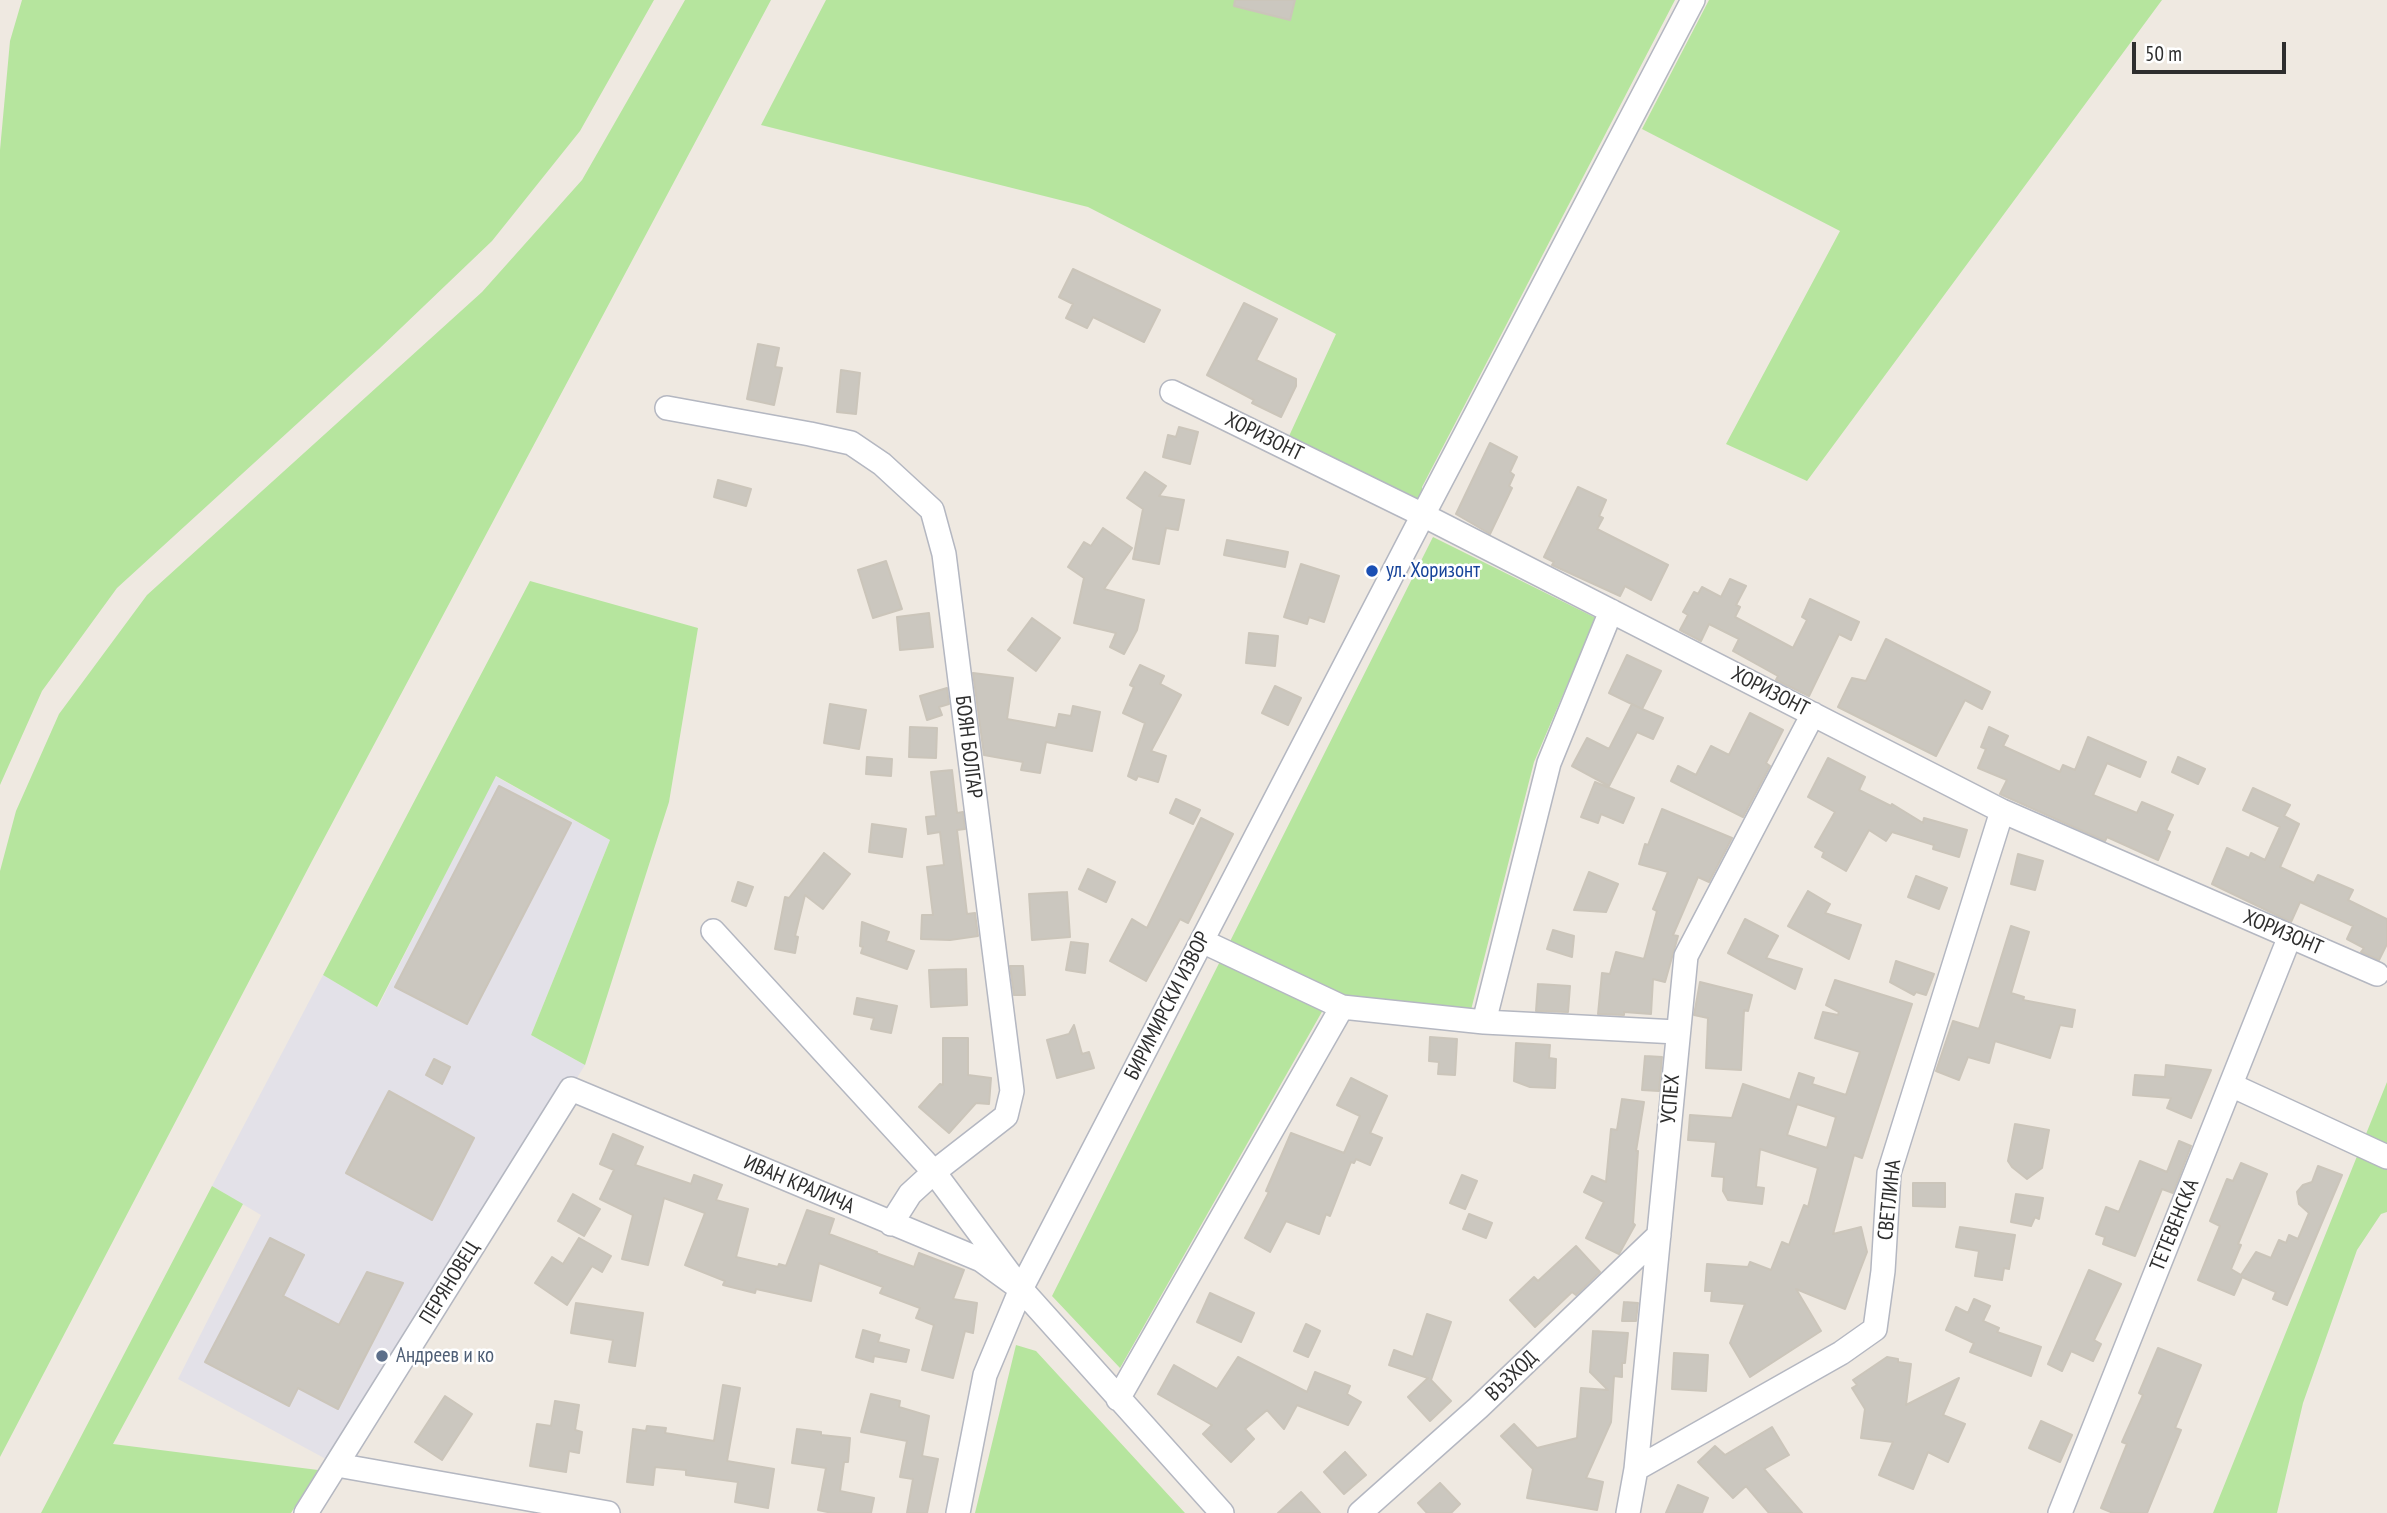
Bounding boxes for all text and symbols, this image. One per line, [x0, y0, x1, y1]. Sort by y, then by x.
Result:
scale bar [2135, 28, 2289, 72]
text: 50 m [2145, 40, 2182, 67]
street label: ХОРИЗОНТ [1221, 407, 1307, 467]
place label: ул. Хоризонт [1386, 558, 1480, 584]
marker: ул. Хоризонт [1364, 563, 1380, 579]
street label: ХОРИЗОНТ [1727, 662, 1813, 722]
street label: БОЯН БОЛГАР [949, 694, 987, 800]
street label: ХОРИЗОНТ [2240, 905, 2326, 961]
street label: БИРИМИРСКИ ИЗВОР [1120, 928, 1216, 1084]
street label: УСПЕХ [1656, 1073, 1686, 1125]
street label: ИВАН КРАЛИЧА [740, 1150, 858, 1220]
street label: СВЕТЛИНА [1873, 1159, 1907, 1241]
street label: ТЕТЕВЕНСКА [2145, 1175, 2205, 1275]
street label: ПЕРЯНОВЕЦ [415, 1237, 485, 1329]
place label: Андреев и ко [396, 1343, 494, 1369]
street label: ВЪЗХОД [1481, 1345, 1543, 1407]
marker: Андреев и ко [374, 1348, 390, 1364]

